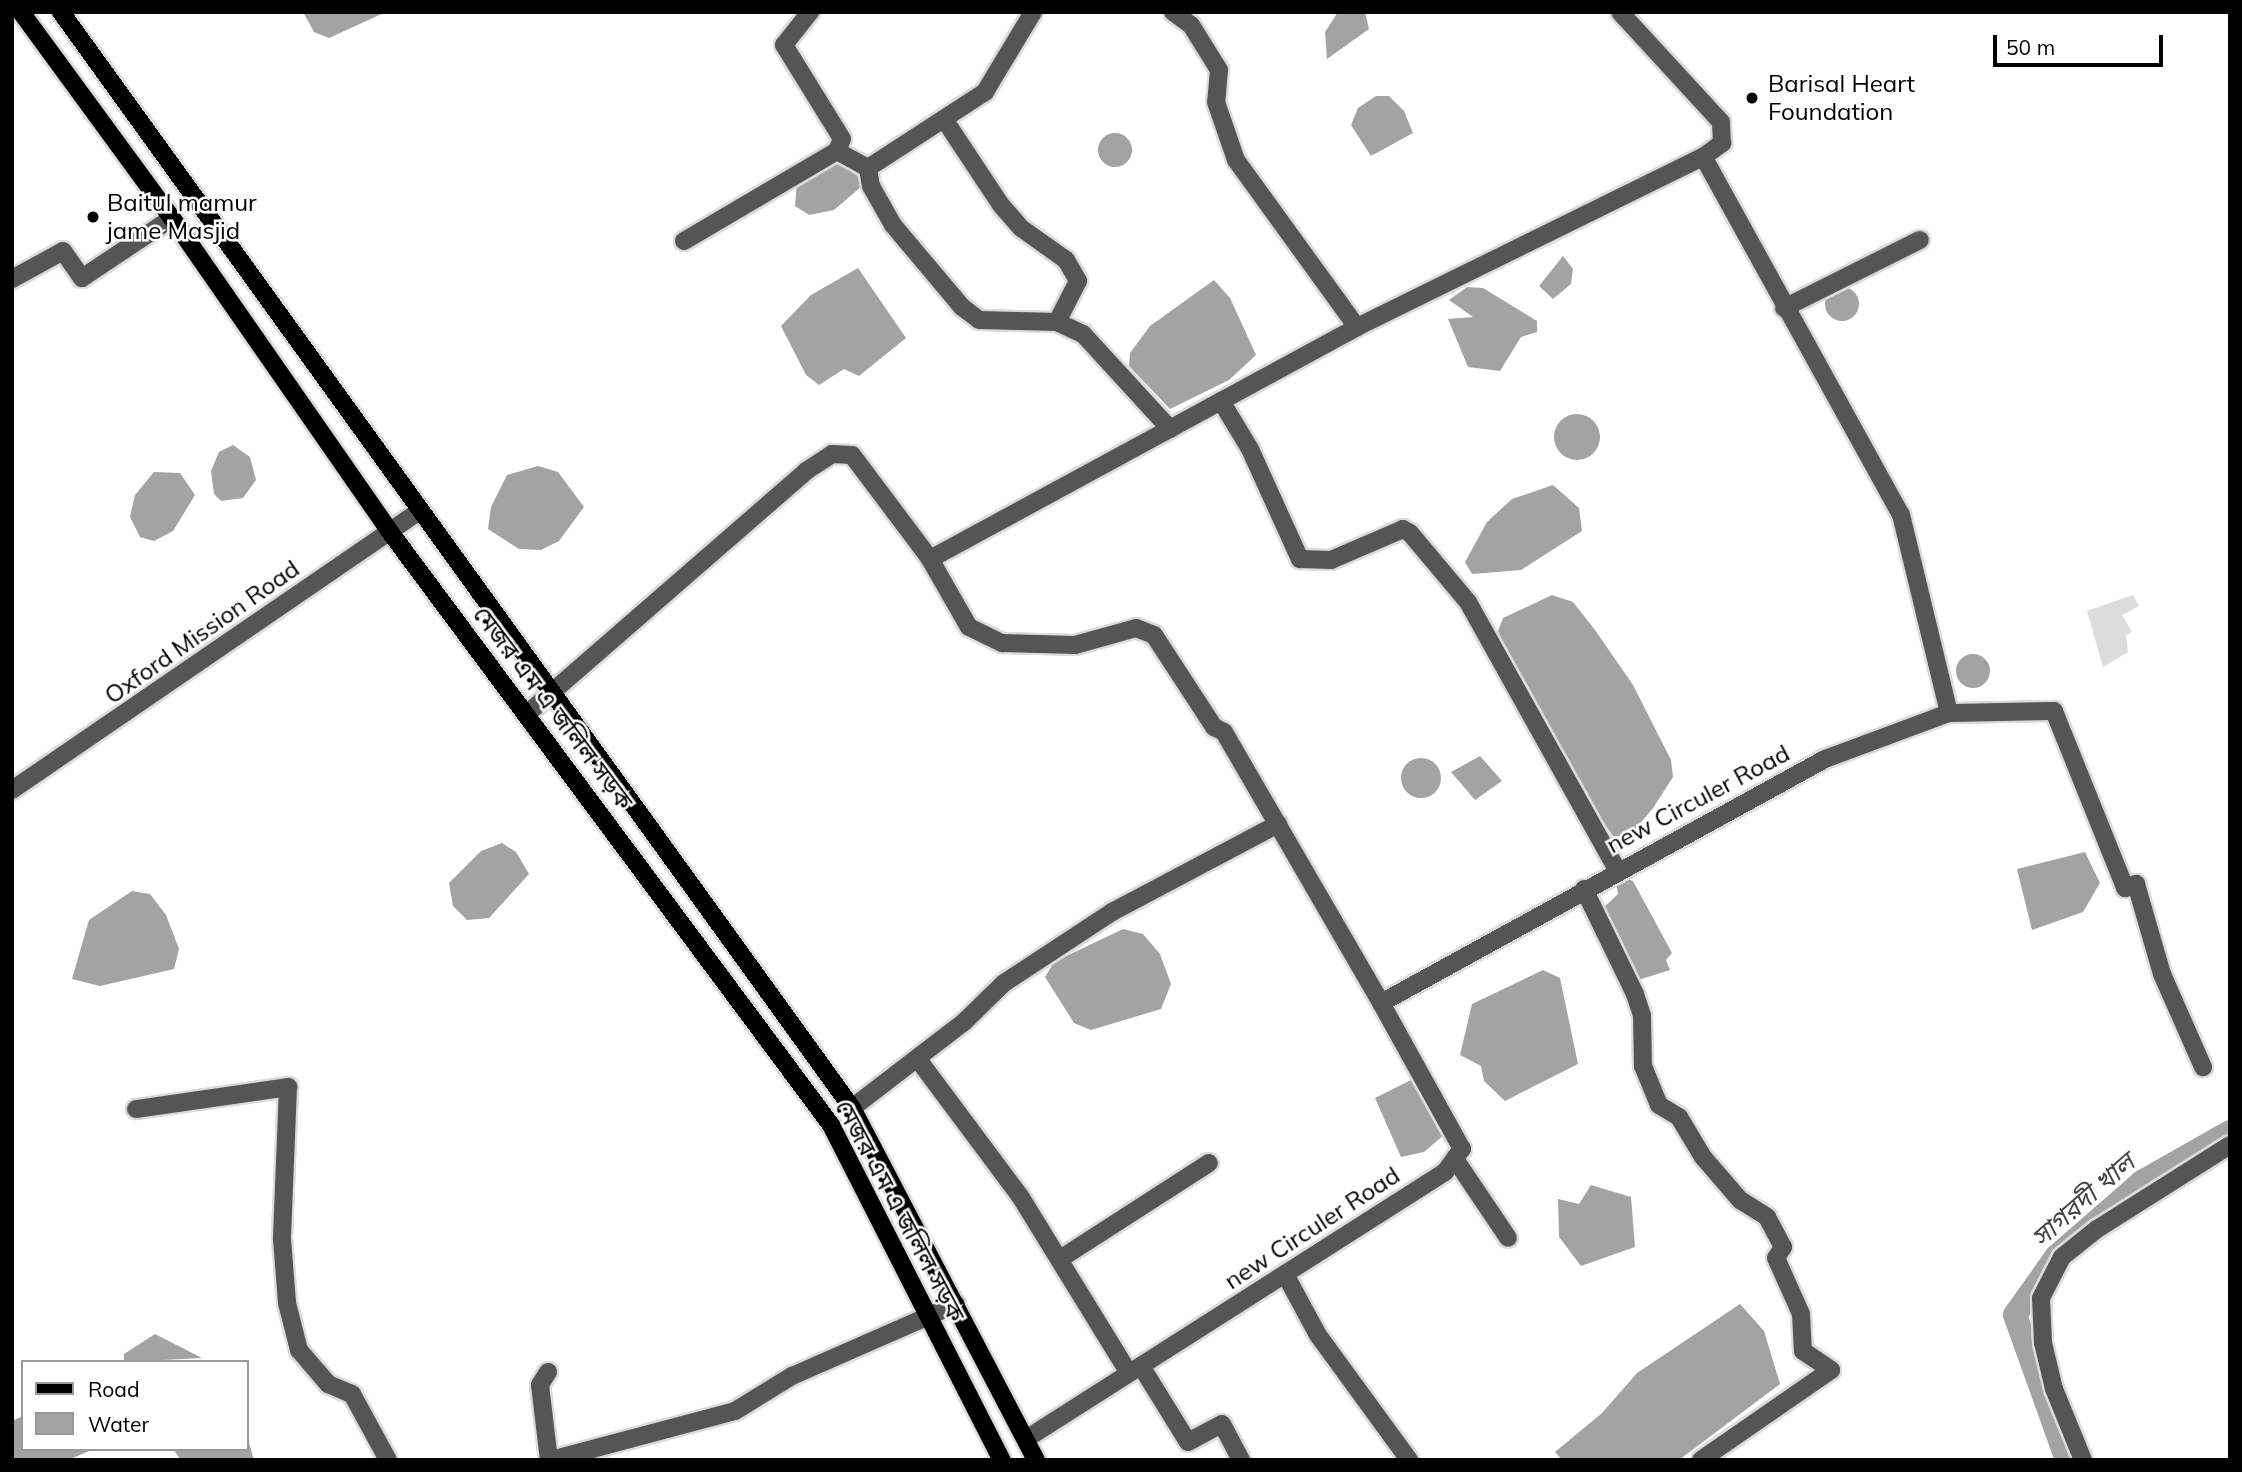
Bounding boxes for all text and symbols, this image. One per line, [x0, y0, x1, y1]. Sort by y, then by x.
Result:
scale bar [1997, 21, 2167, 65]
text: 50 m [2006, 34, 2055, 60]
place label: Barisal Heart Foundation [1768, 70, 1915, 126]
marker: Barisal Heart Foundation [1742, 88, 1762, 108]
place label: Baitul mamur jame Masjid [107, 189, 257, 245]
marker: Baitul mamur jame Masjid [85, 209, 101, 225]
street label: Oxford Mission Road [99, 554, 305, 710]
street label: মেজর এম এ জলিল সড়ক [467, 601, 639, 815]
street label: new Circuler Road [1602, 739, 1794, 859]
street label: মেজর এম এ জলিল সড়ক [829, 1095, 971, 1327]
water label: সাগরদী খাল [2025, 1147, 2141, 1253]
street label: new Circuler Road [1219, 1161, 1405, 1295]
legend [21, 1360, 248, 1451]
text: Road [88, 1376, 139, 1402]
text: Water [88, 1411, 149, 1437]

